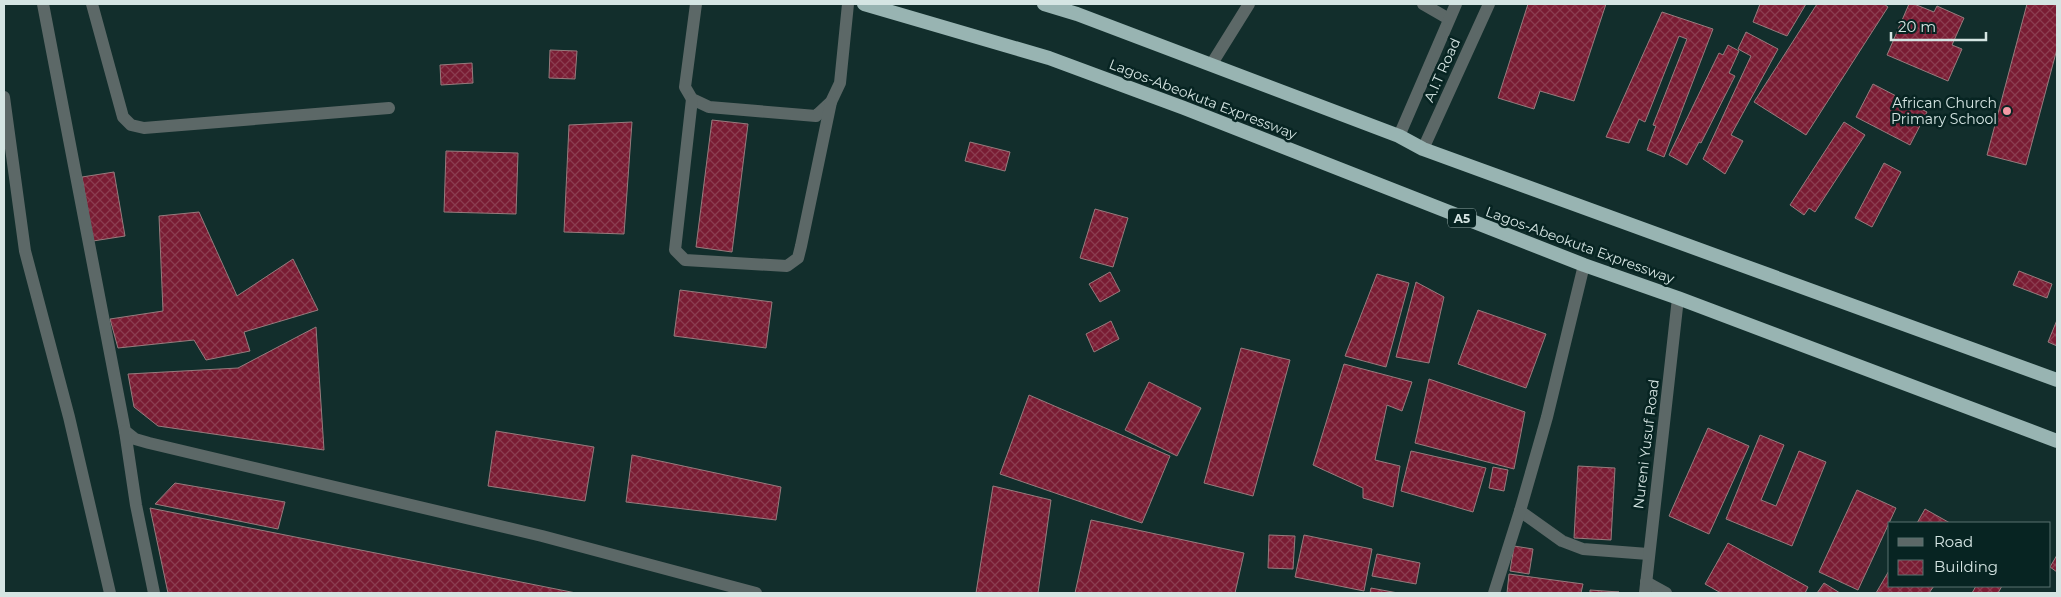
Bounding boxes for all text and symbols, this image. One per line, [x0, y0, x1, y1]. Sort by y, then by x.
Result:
scale bar [1891, 10, 1986, 42]
text: 20 m [1898, 17, 1936, 36]
street label: A.I.T Road [1420, 35, 1464, 105]
street label: Lagos-Abeokuta Expressway [1107, 55, 1300, 143]
place label: African Church Primary School [1891, 94, 1997, 128]
marker: African Church Primary School [2001, 105, 2013, 117]
street label: Lagos-Abeokuta Expressway [1483, 202, 1677, 288]
road number: A5 [1448, 208, 1476, 228]
street label: Nureni Yusuf Road [1629, 378, 1663, 510]
legend [1888, 522, 2051, 587]
text: Road [1934, 532, 1973, 551]
text: Building [1934, 557, 1998, 576]

